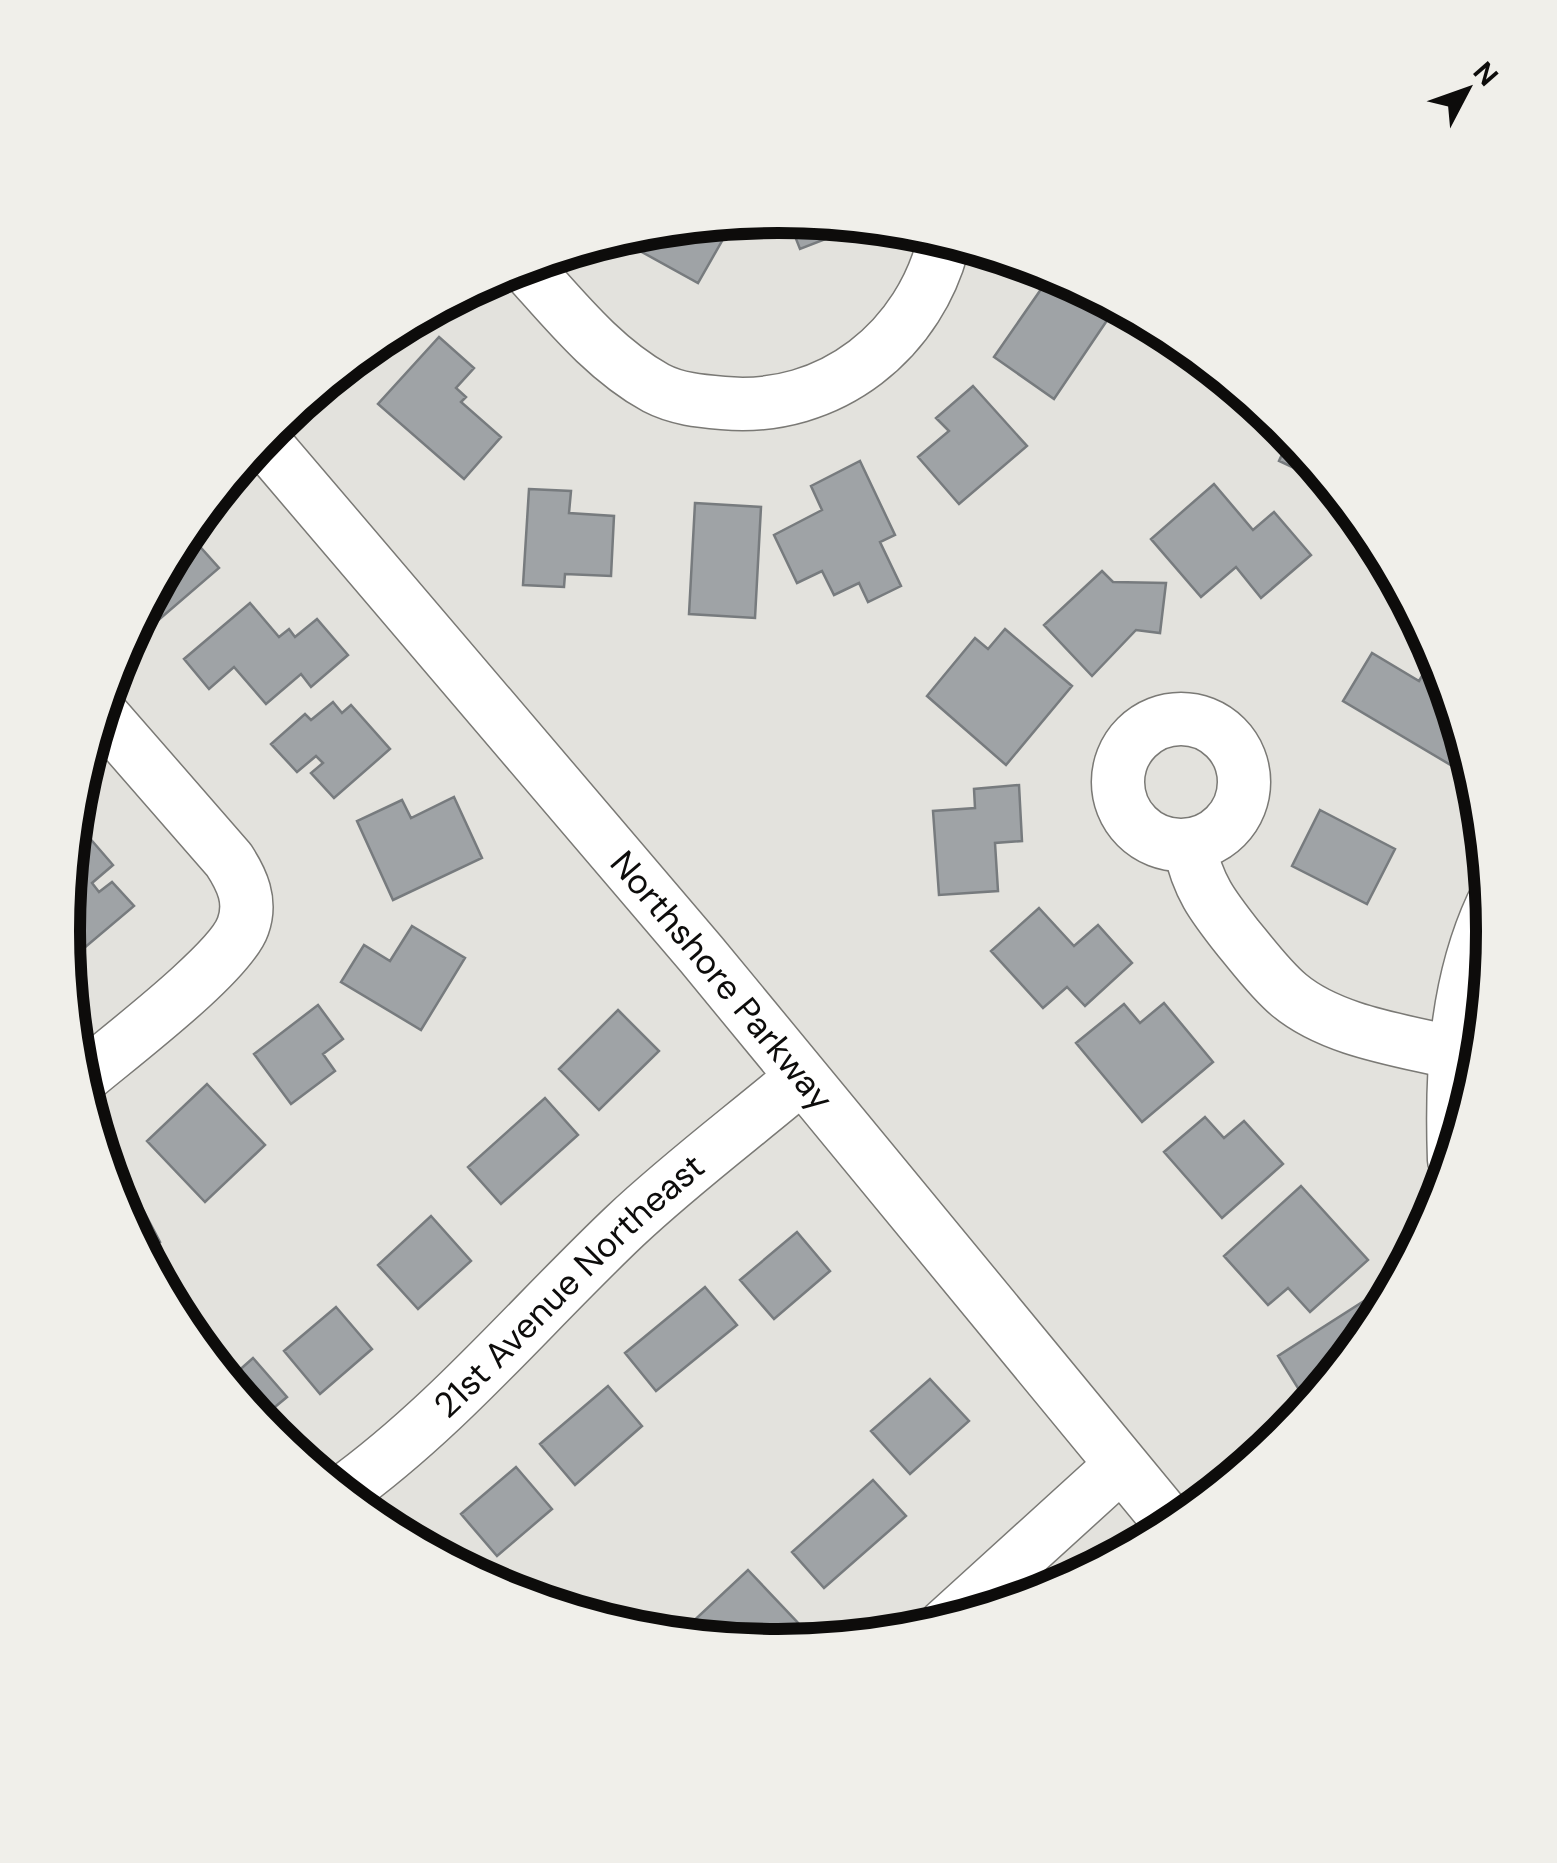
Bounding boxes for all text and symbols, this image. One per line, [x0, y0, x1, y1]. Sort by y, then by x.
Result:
north arrow [1417, 40, 1517, 140]
text: N [1465, 54, 1506, 94]
street label: Northshore Parkway [600, 841, 844, 1120]
street label: 21st Avenue Northeast [424, 1143, 714, 1428]

